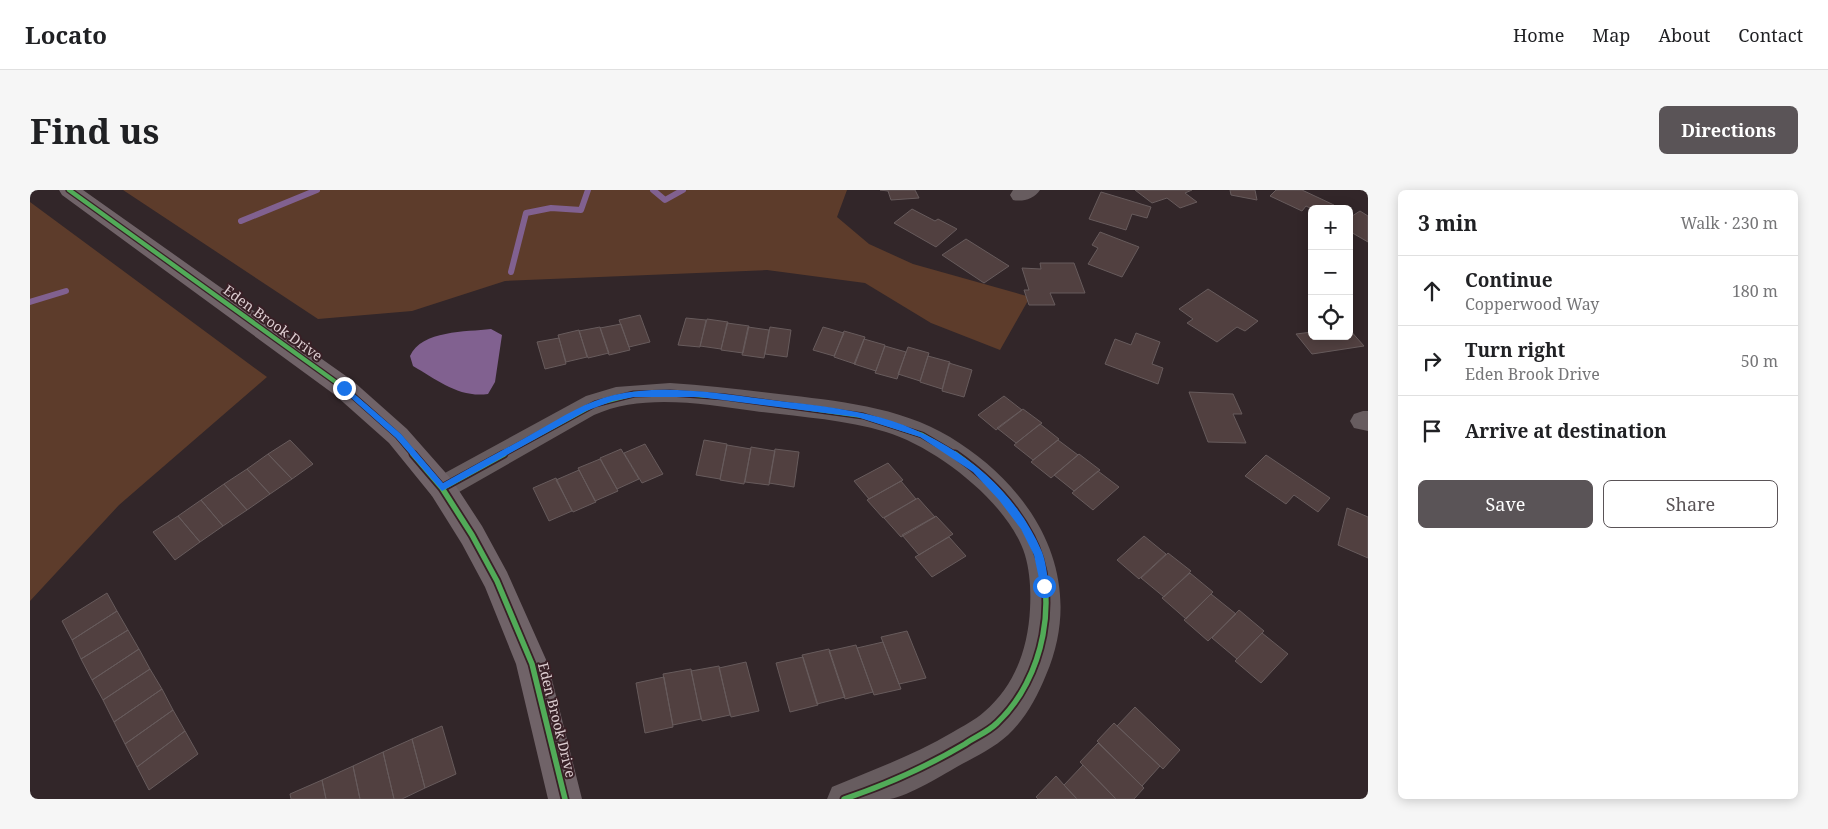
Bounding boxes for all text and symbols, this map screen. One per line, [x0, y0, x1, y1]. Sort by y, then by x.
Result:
text: Locato [25, 18, 107, 51]
text: Home [1513, 23, 1564, 47]
text: Map [1592, 23, 1630, 47]
text: About [1658, 23, 1710, 47]
text: Contact [1738, 23, 1803, 47]
button: Directions [1659, 106, 1798, 154]
text: Find us [30, 107, 159, 154]
map controls [1308, 205, 1353, 340]
button: + [1308, 205, 1353, 250]
text: 3 min [1418, 209, 1477, 237]
text: Walk · 230 m [1681, 212, 1778, 234]
button: − [1308, 250, 1353, 295]
text: Continue [1465, 267, 1553, 293]
icon: ahead [1418, 277, 1446, 305]
street label: Eden Brook Drive [220, 280, 327, 365]
text: 180 m [1732, 280, 1778, 302]
text: Copperwood Way [1465, 293, 1599, 315]
button: locate [1308, 295, 1353, 340]
text: Turn right [1465, 337, 1565, 363]
icon: right [1418, 347, 1446, 375]
text: 50 m [1741, 350, 1778, 372]
text: Eden Brook Drive [1465, 363, 1600, 385]
route end [333, 377, 356, 400]
icon: arrive [1418, 417, 1446, 445]
text: Arrive at destination [1465, 418, 1667, 444]
button: Save [1418, 480, 1593, 528]
button: Share [1603, 480, 1778, 528]
route start [1033, 575, 1056, 598]
street label: Eden Brook Drive [534, 660, 581, 779]

